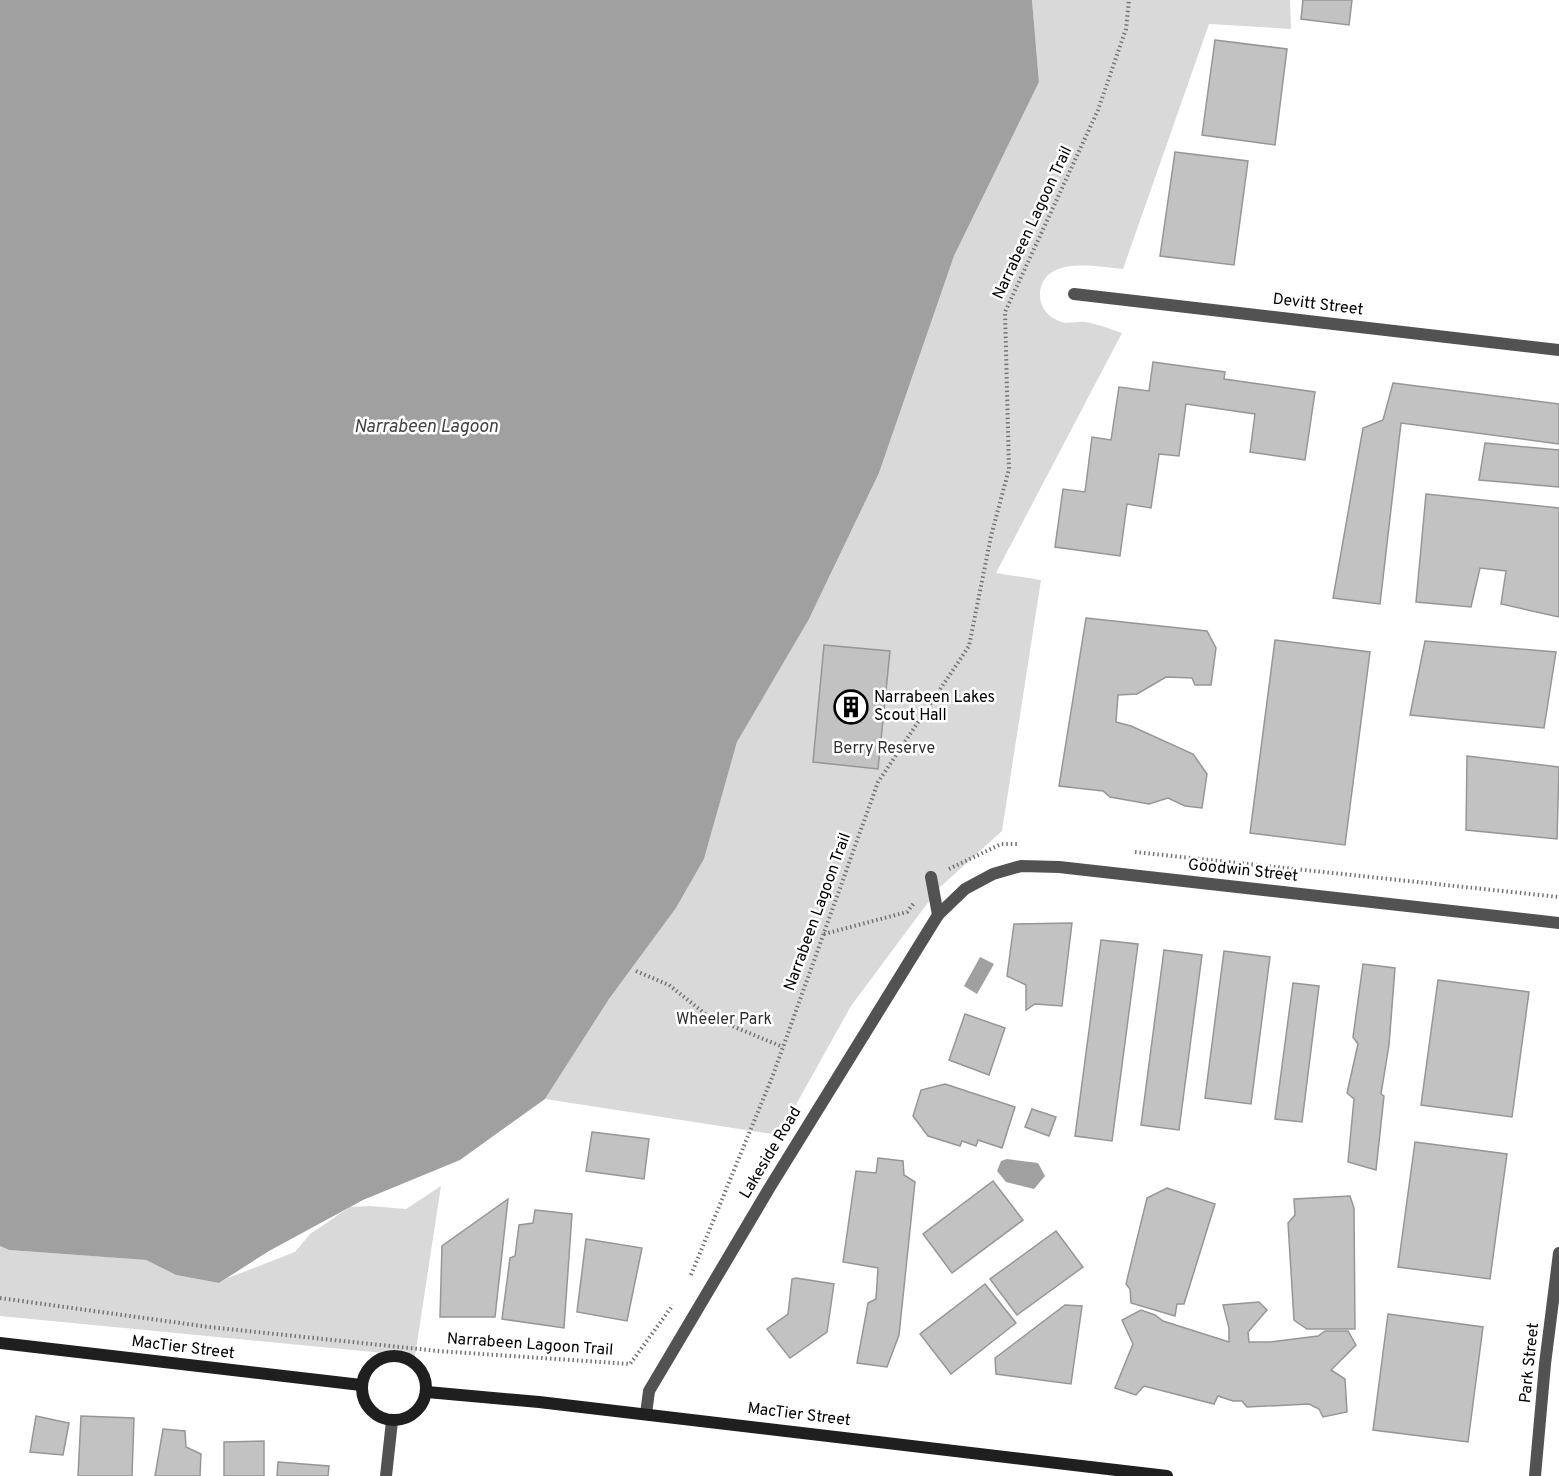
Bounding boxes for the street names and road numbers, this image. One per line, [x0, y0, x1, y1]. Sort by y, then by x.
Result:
street label: Narrabeen Lagoon Trail [989, 143, 1077, 303]
street label: Devitt Street [1272, 290, 1364, 320]
street label: Narrabeen Lagoon Trail [780, 830, 856, 994]
street label: Goodwin Street [1187, 855, 1299, 887]
street label: Lakeside Road [736, 1103, 806, 1203]
street label: Park Street [1516, 1322, 1544, 1404]
street label: Narrabeen Lagoon Trail [446, 1329, 614, 1361]
street label: MacTier Street [130, 1332, 236, 1364]
street label: MacTier Street [746, 1399, 852, 1431]

